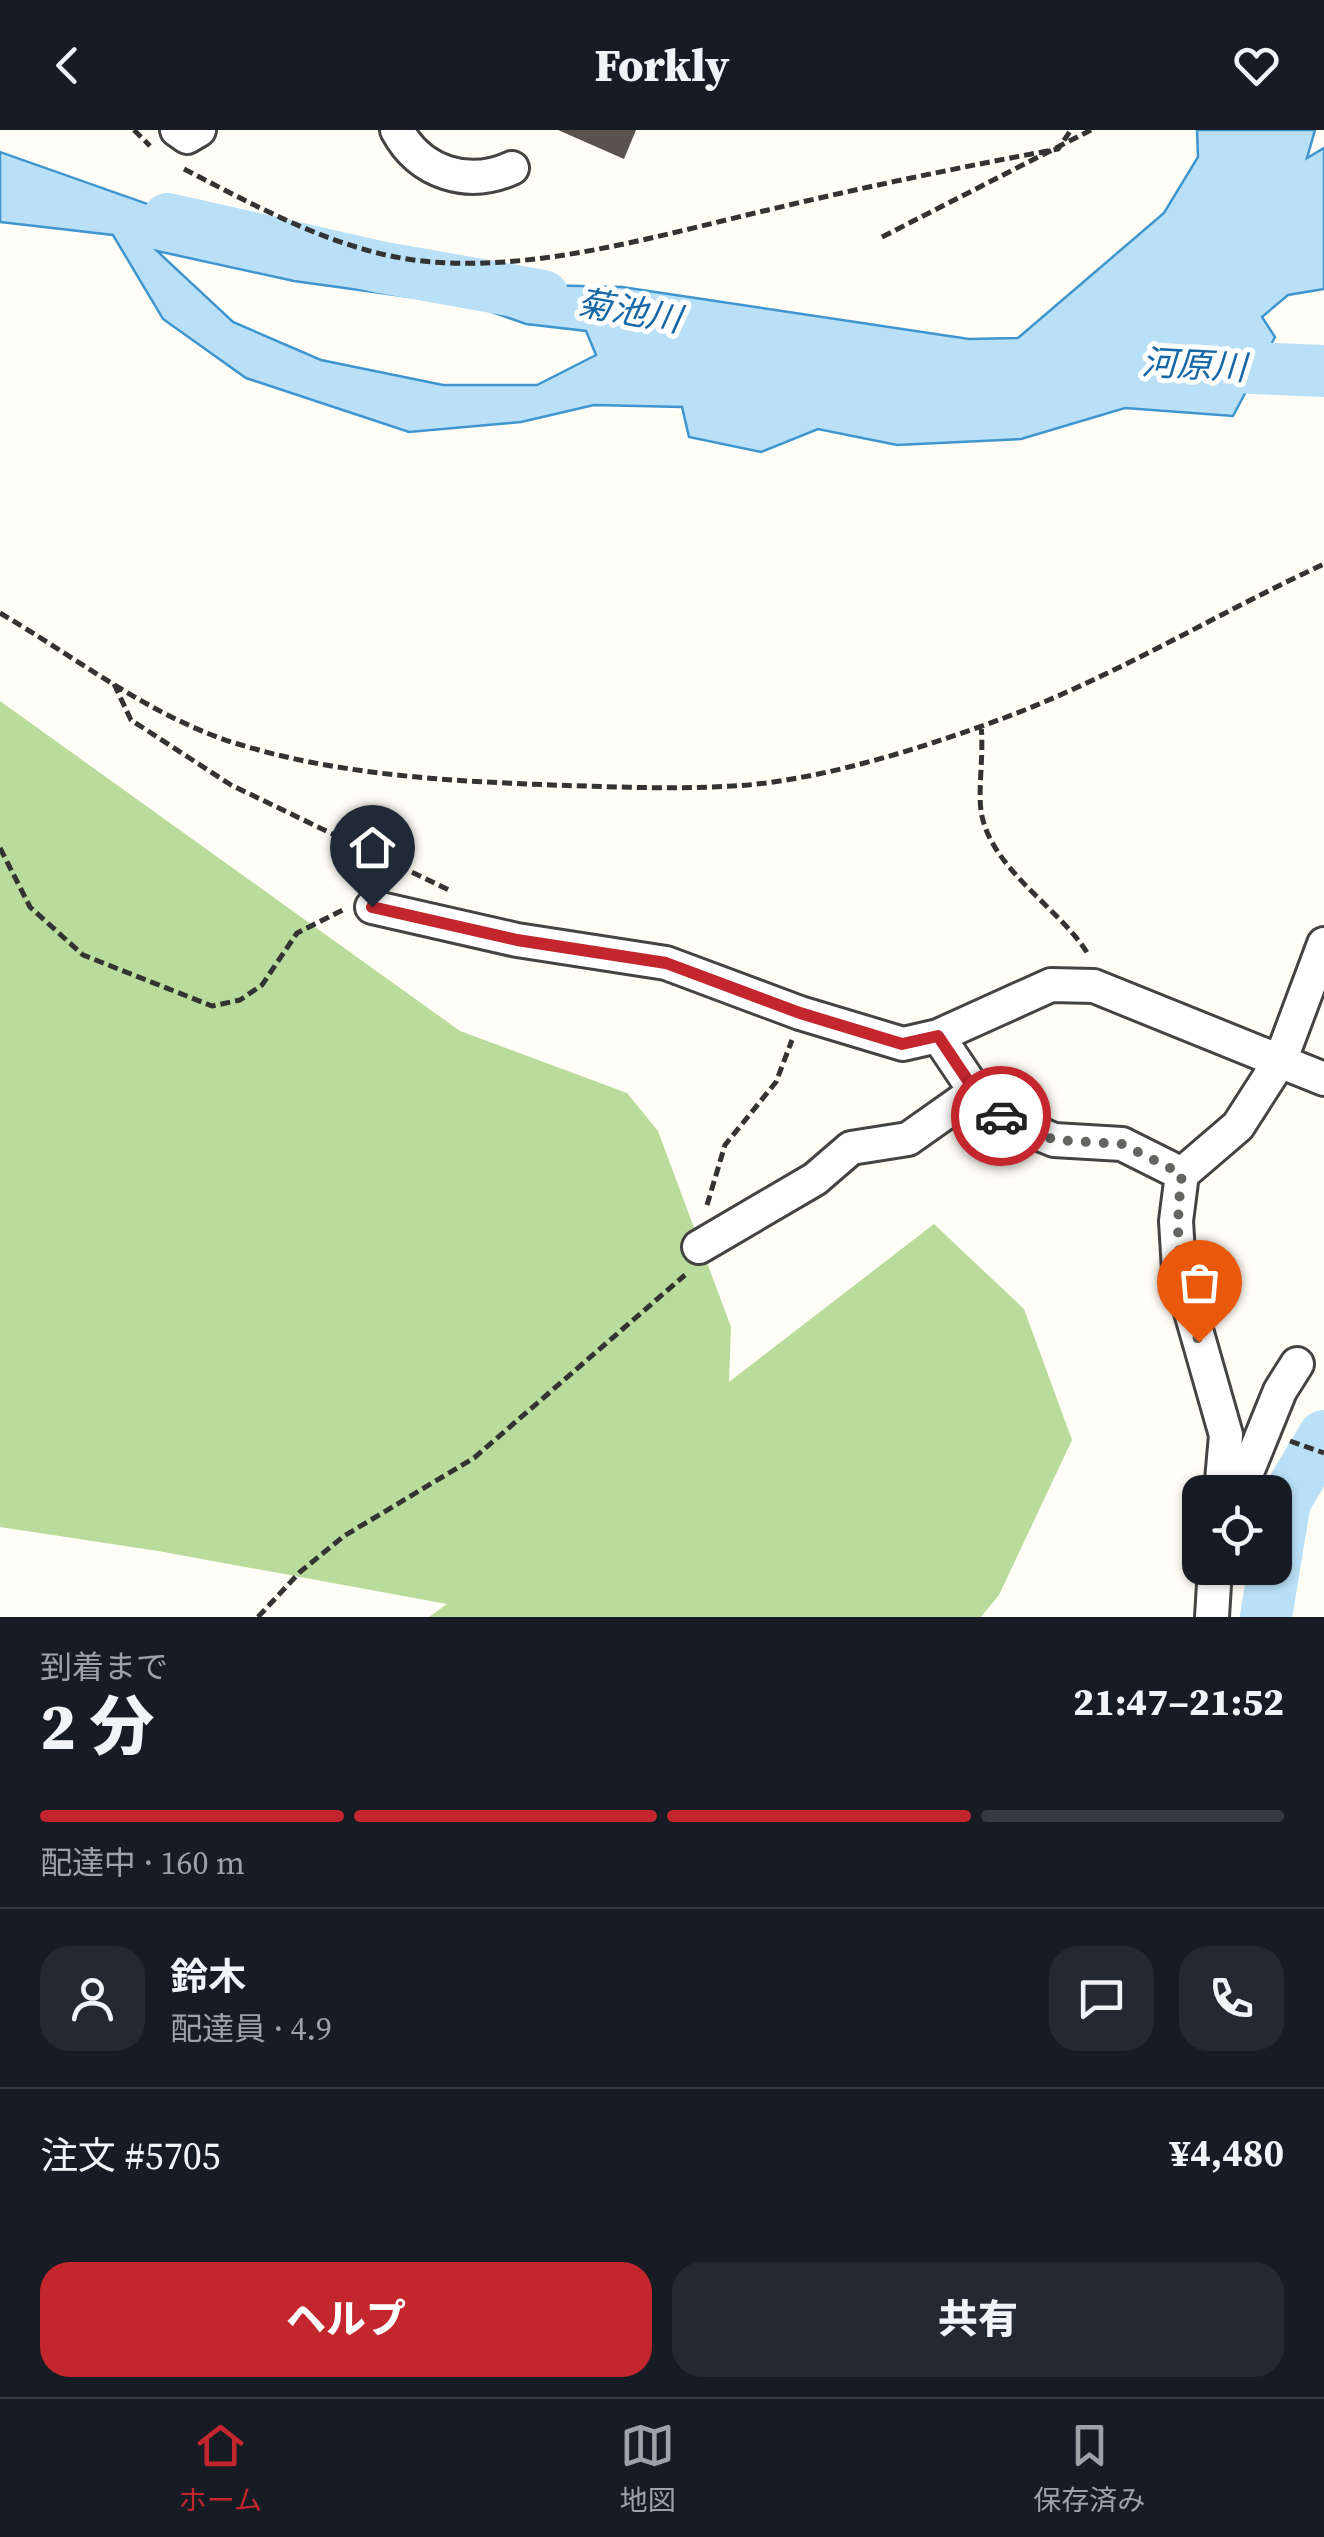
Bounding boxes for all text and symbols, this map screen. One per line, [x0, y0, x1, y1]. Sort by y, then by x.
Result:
text: Forkly [594, 34, 730, 96]
icon: back [40, 38, 95, 93]
icon: heart [1229, 38, 1284, 93]
water label: 菊池川 [573, 278, 689, 344]
water label: 河原川 [1140, 338, 1252, 392]
pin [330, 805, 415, 908]
icon: home [345, 820, 400, 875]
courier [951, 1066, 1051, 1166]
icon: car [974, 1089, 1029, 1144]
pin [1157, 1240, 1242, 1343]
icon: bag [1172, 1255, 1227, 1310]
map controls [1182, 1475, 1292, 1585]
button: locate [1182, 1475, 1292, 1585]
text: 到着まで [40, 1645, 168, 1689]
text: 21:47–21:52 [1073, 1676, 1284, 1728]
text: 2 分 [40, 1682, 154, 1771]
text: 配達中 · 160 m [40, 1841, 245, 1885]
button: person [40, 1946, 145, 2051]
button: chat [1049, 1946, 1154, 2051]
button: phone [1179, 1946, 1284, 2051]
text: 鈴木 [170, 1951, 246, 2003]
text: 配達員 · 4.9 [170, 2007, 332, 2051]
text: ¥4,480 [1170, 2127, 1284, 2179]
text: 注文 #5705 [40, 2130, 221, 2182]
button: ヘルプ [40, 2262, 652, 2377]
button: 共有 [672, 2262, 1284, 2377]
tab: ホーム [179, 2418, 262, 2519]
tab: 地図 [620, 2418, 676, 2519]
tab: 保存済み [1033, 2418, 1145, 2519]

